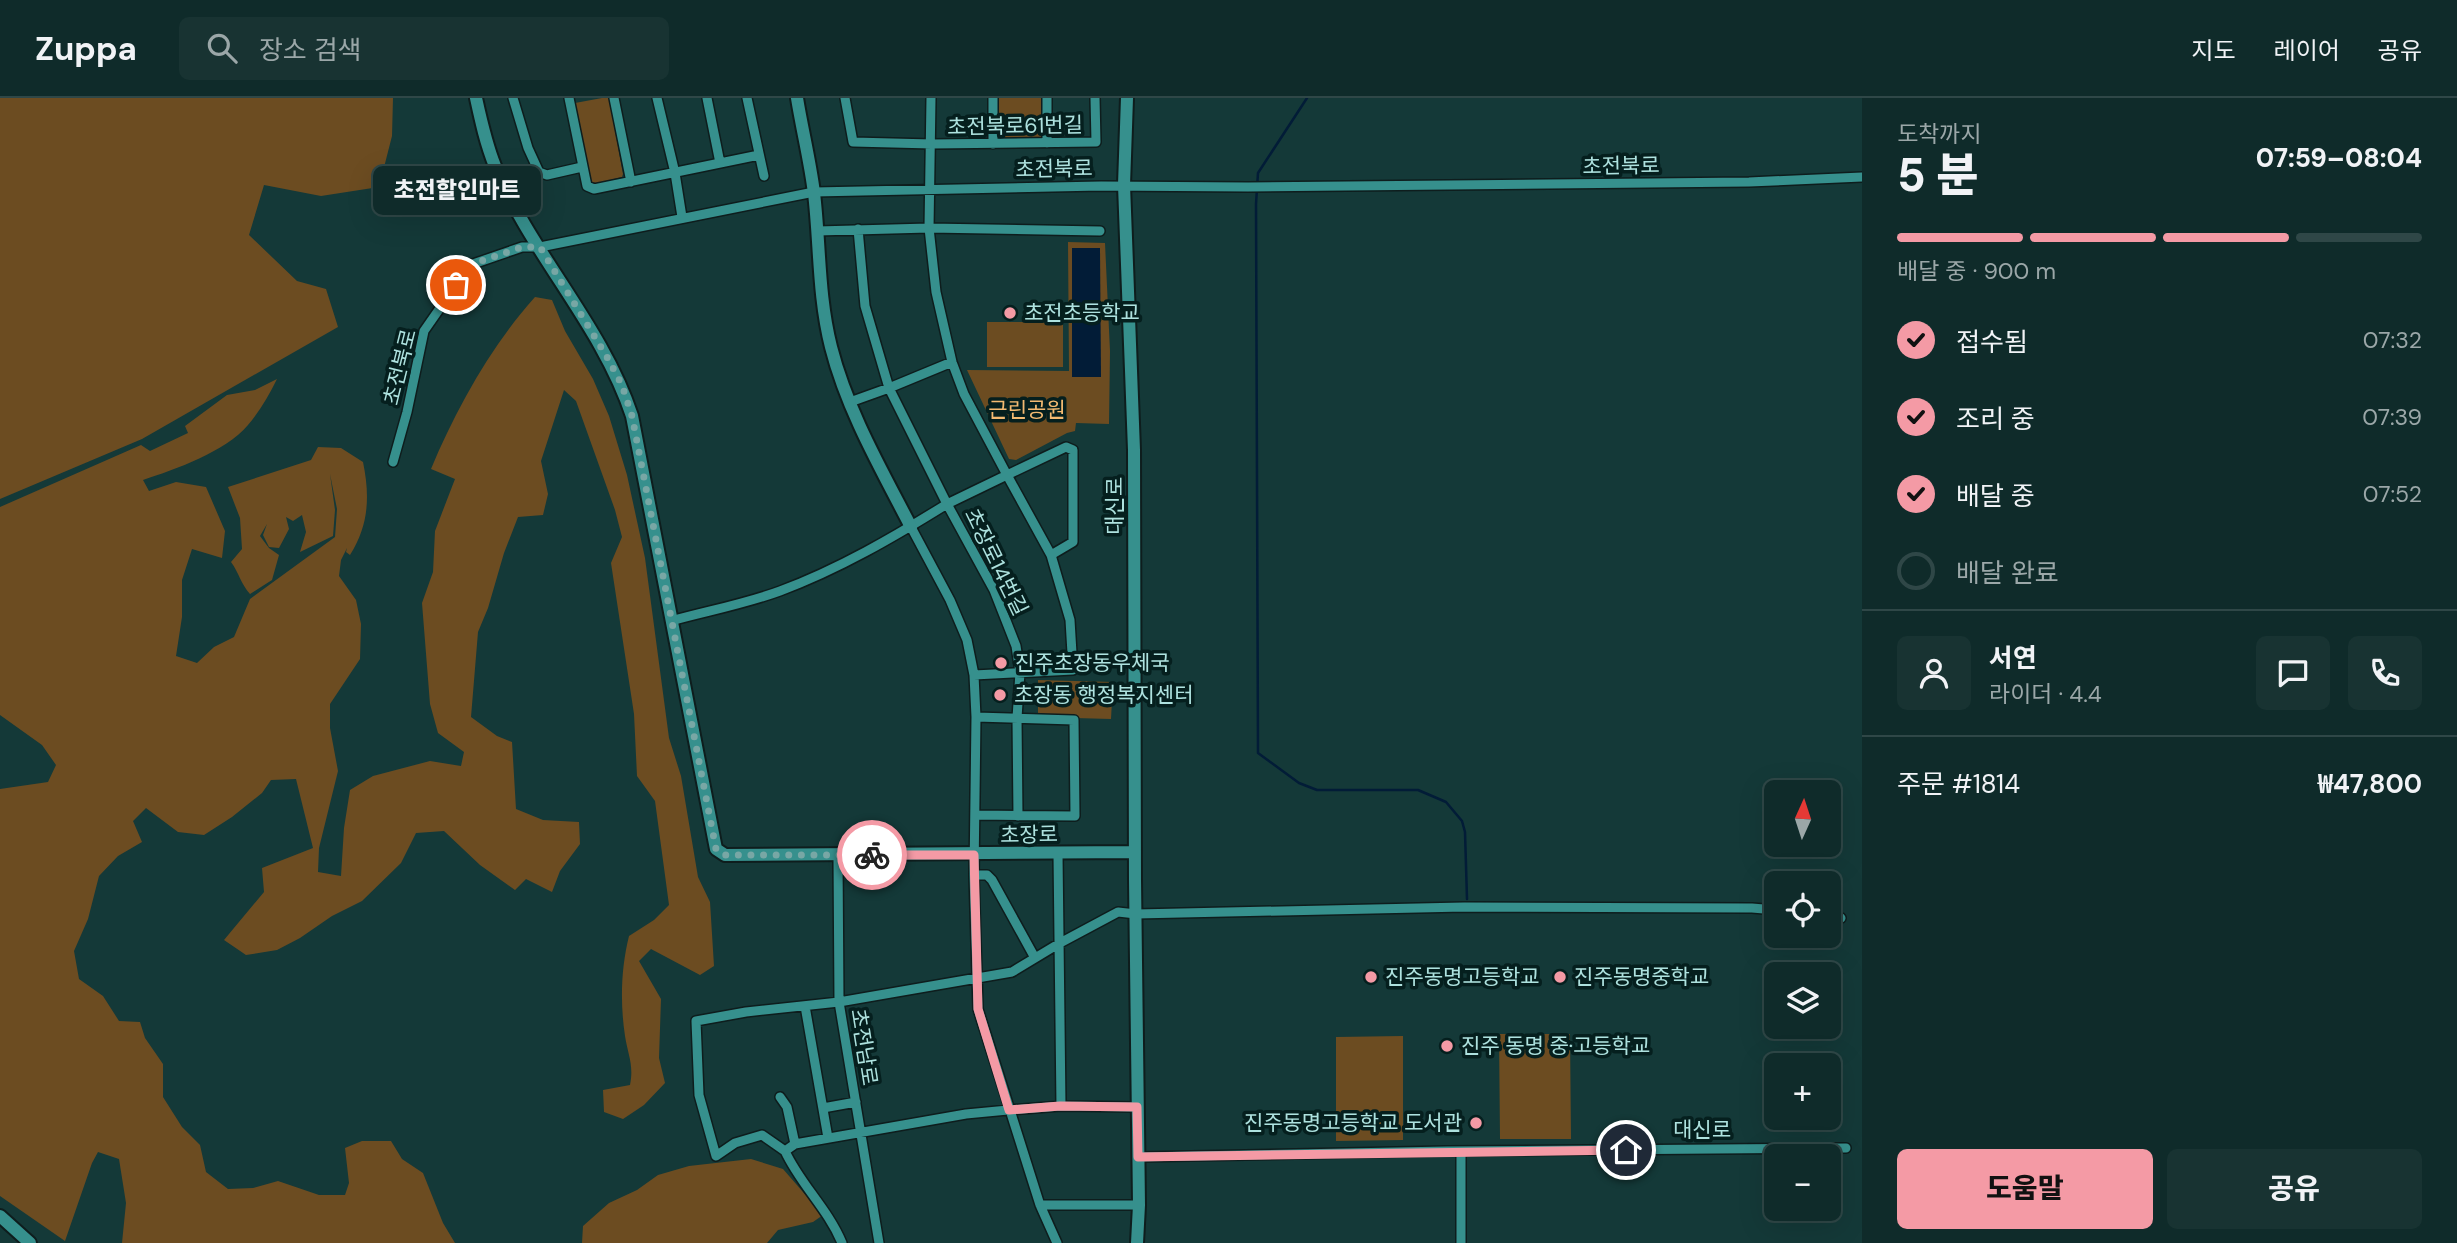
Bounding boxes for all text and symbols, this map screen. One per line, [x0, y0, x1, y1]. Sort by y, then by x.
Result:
search box [179, 17, 669, 80]
text: Zuppa [35, 27, 137, 70]
icon: search [203, 29, 241, 67]
text: 장소 검색 [259, 33, 362, 67]
text: 지도 [2191, 35, 2236, 66]
text: 레이어 [2274, 35, 2340, 66]
text: 공유 [2378, 35, 2422, 66]
street label: 초전북로61번길 [947, 111, 1083, 141]
text: 도착까지 [1897, 119, 1982, 149]
text: 07:59–08:04 [2256, 141, 2422, 175]
text: 5 분 [1897, 145, 1979, 205]
street label: 초전북로 [1582, 151, 1660, 181]
street label: 초전북로 [1015, 154, 1093, 184]
callout: 초전할인마트 [372, 166, 540, 215]
text: 초전할인마트 [394, 175, 520, 205]
pin [426, 255, 486, 315]
text: 배달 중 · 900 m [1897, 256, 2056, 286]
icon: bag [437, 266, 475, 304]
place label: 초전초등학교 [1024, 299, 1140, 327]
marker: 초전초등학교 [1002, 305, 1018, 321]
icon: check [1897, 321, 1935, 359]
text: 접수됨 [1956, 325, 2028, 359]
text: 07:32 [2363, 325, 2422, 355]
street label: 초전북로 [377, 326, 423, 408]
park label: 근린공원 [988, 396, 1066, 424]
icon: check [1897, 398, 1935, 436]
text: 조리 중 [1956, 402, 2035, 436]
text: 07:39 [2362, 402, 2422, 432]
icon: check [1897, 475, 1935, 513]
street label: 대신로 [1101, 477, 1129, 535]
text: 배달 중 [1956, 479, 2035, 513]
text: 07:52 [2363, 479, 2422, 509]
street label: 초장로14번길 [958, 504, 1034, 620]
text: 배달 완료 [1956, 556, 2059, 590]
button: person [1897, 636, 1971, 710]
button: chat [2256, 636, 2330, 710]
button: phone [2348, 636, 2422, 710]
text: 서연 [1989, 641, 2037, 675]
place label: 진주초장동우체국 [1015, 649, 1170, 677]
marker: 진주초장동우체국 [993, 655, 1009, 671]
text: 라이더 · 4.4 [1989, 679, 2102, 709]
place label: 초장동 행정복지센터 [1014, 681, 1193, 709]
marker: 초장동 행정복지센터 [992, 687, 1008, 703]
text: 주문 #1814 [1897, 767, 2020, 801]
text: ₩47,800 [2318, 767, 2422, 801]
north arrow [1764, 780, 1841, 858]
map controls [1764, 780, 1841, 1221]
courier [837, 820, 907, 890]
street label: 초장로 [1000, 820, 1058, 850]
icon: bike [853, 836, 891, 874]
button: locate [1764, 871, 1841, 948]
button: layers [1764, 962, 1841, 1039]
place label: 진주동명고등학교 [1385, 963, 1540, 991]
place label: 진주동명중학교 [1574, 963, 1709, 991]
marker: 진주동명고등학교 [1363, 969, 1379, 985]
marker: 진주동명중학교 [1552, 969, 1568, 985]
street label: 초전남로 [844, 1007, 884, 1087]
place label: 진주 동명 중·고등학교 [1461, 1032, 1650, 1060]
marker: 진주 동명 중·고등학교 [1439, 1038, 1455, 1054]
button: + [1764, 1053, 1841, 1130]
place label: 진주동명고등학교 도서관 [1244, 1109, 1462, 1137]
marker: 진주동명고등학교 도서관 [1468, 1115, 1484, 1131]
street label: 대신로 [1673, 1116, 1731, 1144]
pin [1596, 1120, 1656, 1180]
icon: home [1607, 1131, 1645, 1169]
button: − [1764, 1144, 1841, 1221]
button: 도움말 [1897, 1149, 2153, 1229]
button: 공유 [2167, 1149, 2422, 1229]

